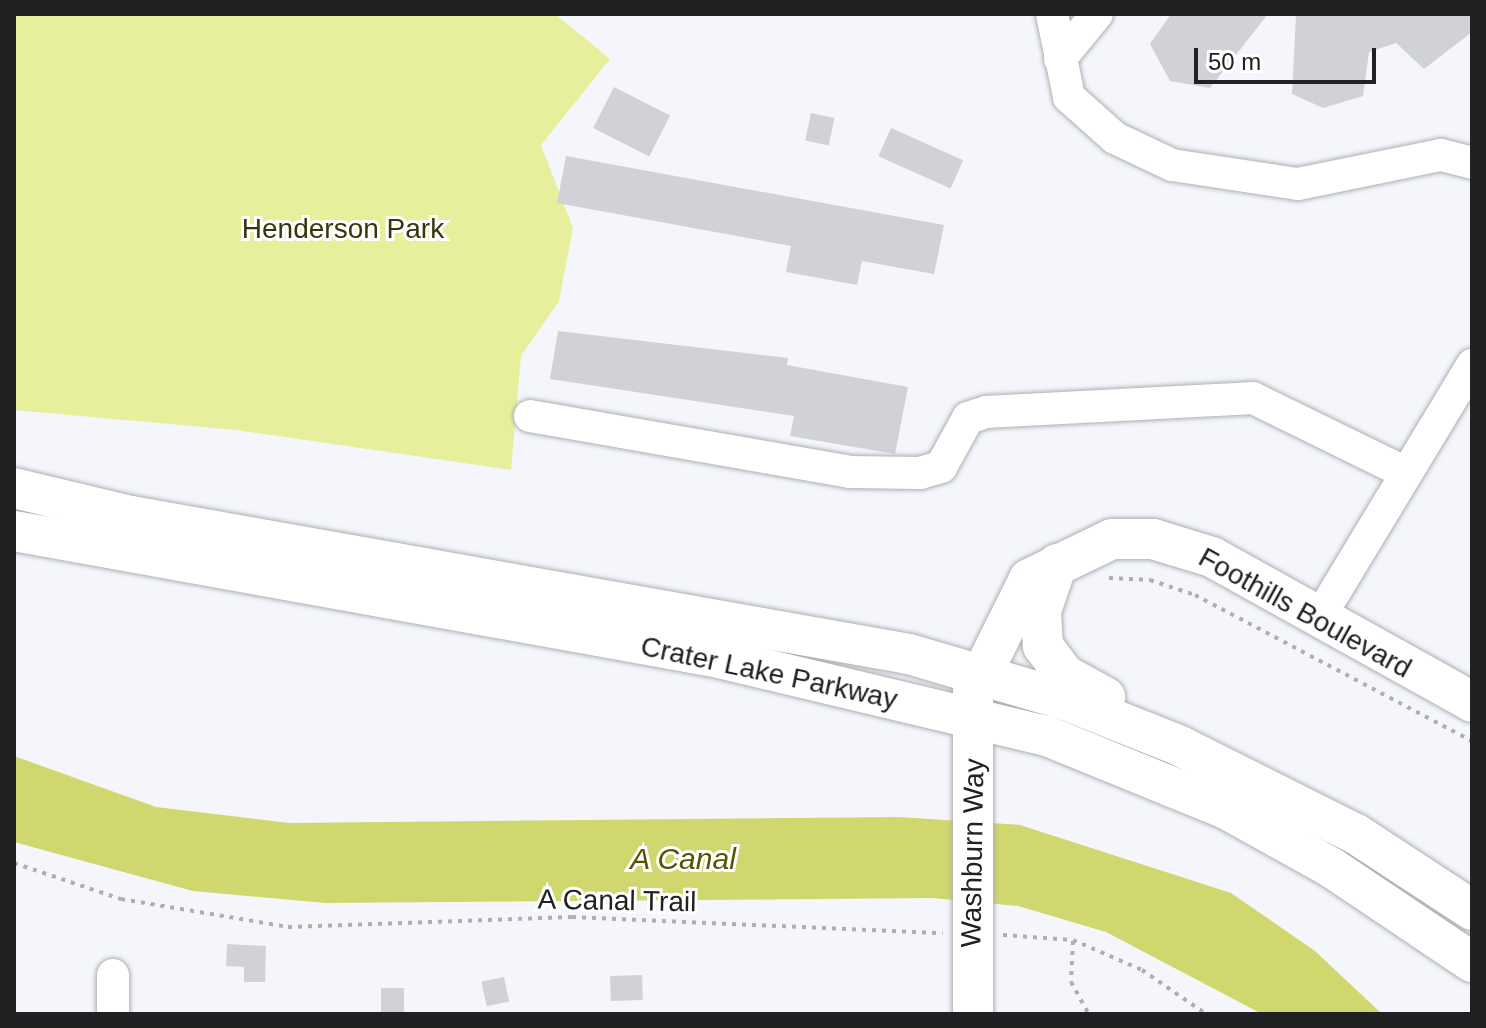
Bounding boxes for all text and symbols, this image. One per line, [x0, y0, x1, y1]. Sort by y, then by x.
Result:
scale bar [1198, 32, 1380, 82]
text: 50 m [1208, 48, 1261, 75]
park label: Henderson Park [242, 212, 444, 246]
street label: Foothills Boulevard [1193, 541, 1417, 685]
street label: Crater Lake Parkway [638, 629, 900, 717]
street label: Washburn Way [955, 758, 991, 948]
water label: A Canal [630, 841, 736, 877]
street label: A Canal Trail [536, 883, 698, 919]

